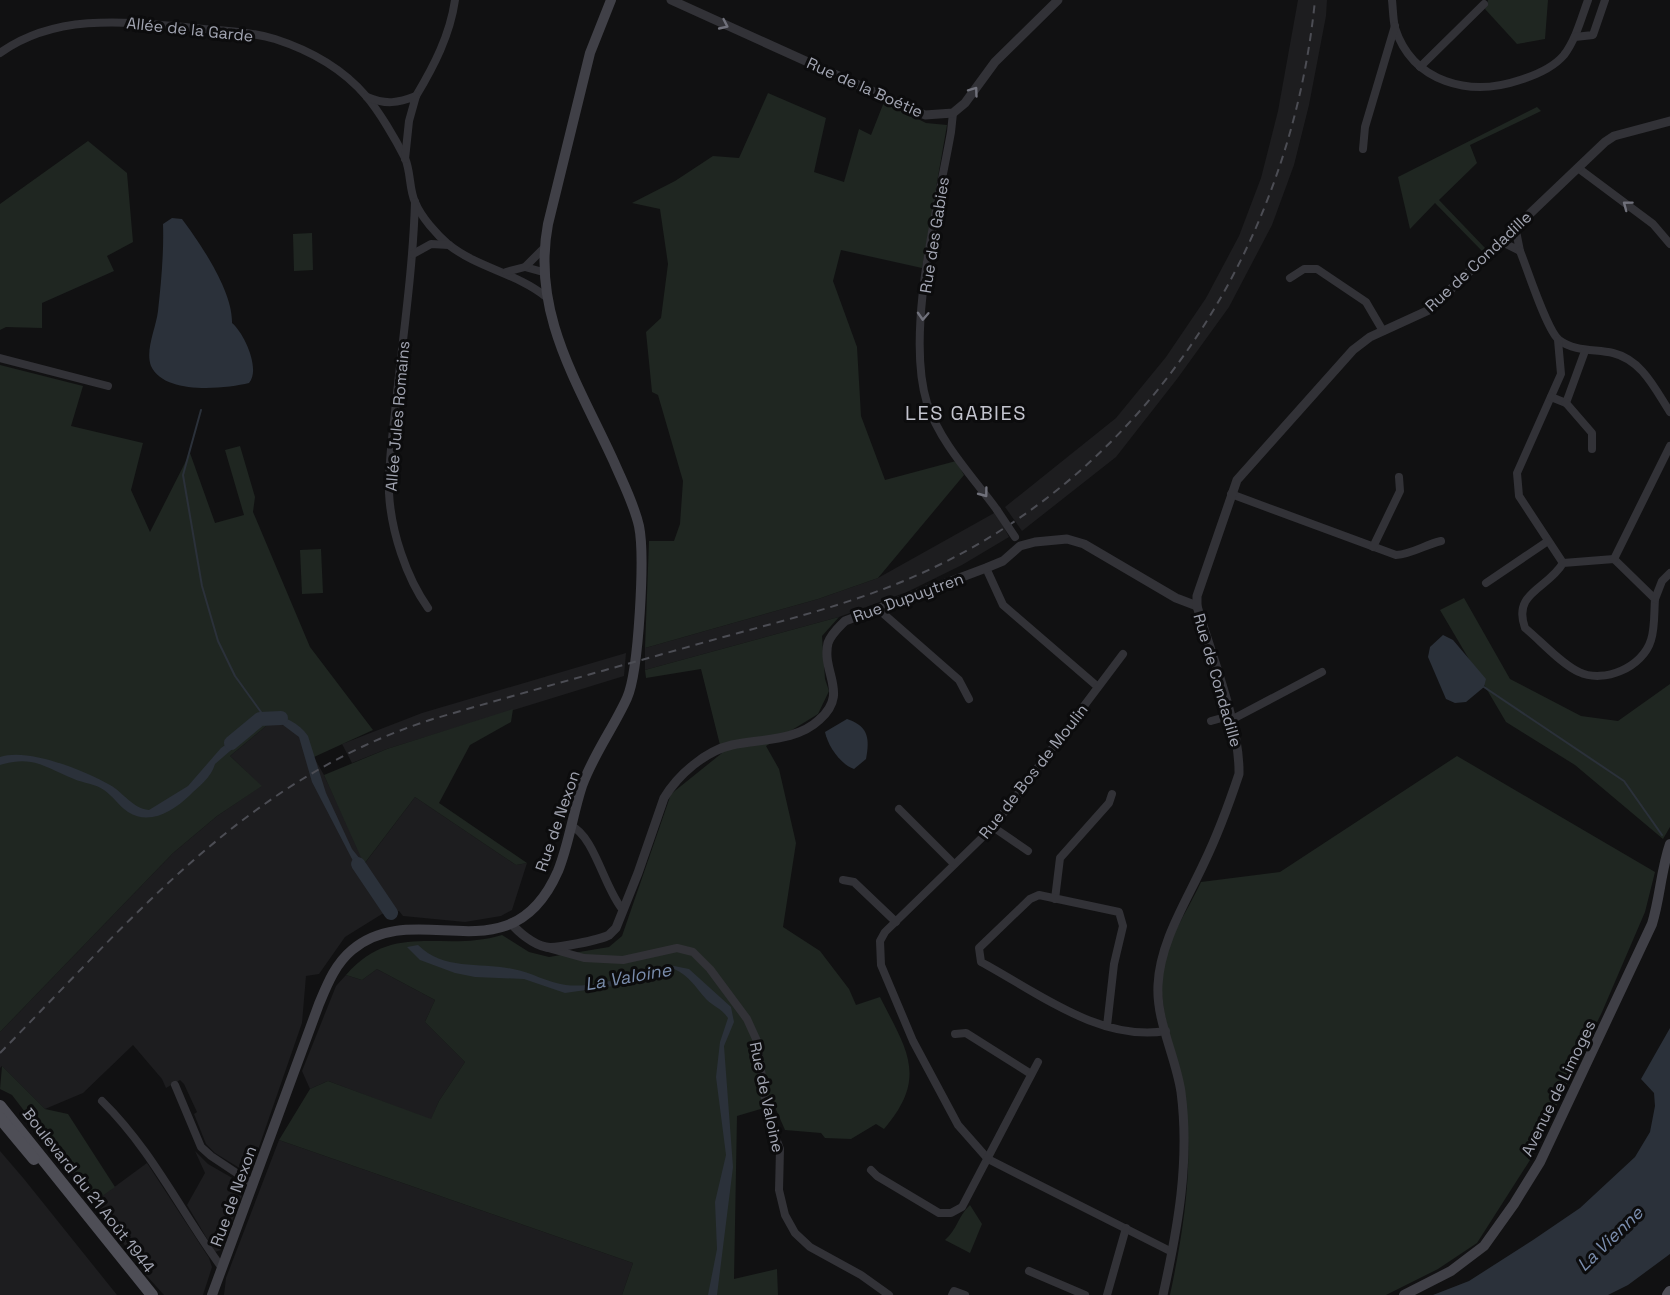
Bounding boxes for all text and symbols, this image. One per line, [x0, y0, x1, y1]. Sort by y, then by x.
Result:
street label: Allée de la Garde [126, 12, 254, 47]
one-way arrow [718, 17, 729, 29]
street label: Rue de la Boétie [803, 52, 926, 122]
one-way arrow [967, 86, 978, 97]
street label: Rue des Gabies [915, 175, 954, 295]
one-way arrow [1623, 201, 1634, 212]
street label: Rue de Condadille [1421, 207, 1536, 316]
one-way arrow [916, 311, 929, 320]
street label: Allée Jules Romains [380, 340, 415, 492]
district label: LES GABIES [905, 400, 1027, 426]
one-way arrow [977, 486, 988, 497]
street label: Rue Dupuytren [850, 568, 966, 627]
street label: Rue de Condadille [1188, 611, 1247, 749]
street label: Rue de Bos de Moulin [974, 700, 1093, 843]
street label: Rue de Nexon [530, 768, 585, 875]
water label: La Valoine [583, 957, 674, 995]
street label: Avenue de Limoges [1516, 1017, 1601, 1160]
street label: Rue de Valoine [745, 1040, 788, 1154]
street label: Boulevard du 21 Août 1944 [18, 1104, 159, 1277]
street label: Rue de Nexon [206, 1143, 261, 1249]
water label: La Vienne [1572, 1200, 1649, 1276]

